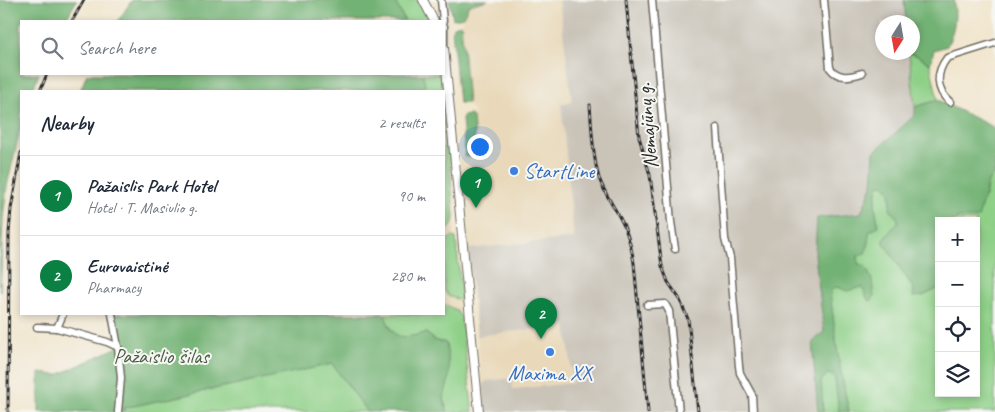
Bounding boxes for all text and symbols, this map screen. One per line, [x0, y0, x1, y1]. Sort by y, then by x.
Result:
north arrow [875, 15, 920, 60]
search box [20, 20, 445, 75]
icon: search [38, 34, 66, 62]
text: Search here [78, 36, 155, 60]
street label: Nemajūnų g. [630, 81, 664, 170]
text: Nearby [40, 110, 93, 136]
text: 2 results [378, 113, 425, 133]
your location [467, 134, 493, 160]
place label: StartLine [524, 158, 596, 184]
marker: StartLine [508, 165, 520, 177]
pin: 1 [460, 167, 492, 208]
text: Pažaislis Park Hotel [87, 174, 216, 198]
text: 1 [52, 186, 60, 206]
text: 90 m [398, 186, 425, 206]
text: Hotel · T. Masiulio g. [87, 198, 197, 218]
map controls [935, 217, 980, 397]
button: + [935, 217, 980, 262]
text: Eurovaistinė [87, 254, 167, 278]
button: − [935, 262, 980, 307]
text: 2 [52, 266, 60, 286]
text: 280 m [391, 266, 425, 286]
text: Pharmacy [87, 278, 141, 298]
pin: 2 [525, 298, 557, 339]
button: locate [935, 307, 980, 352]
park label: Pažaislio šilas [113, 343, 210, 369]
marker: Maxima XX [544, 346, 556, 358]
button: layers [935, 352, 980, 397]
place label: Maxima XX [508, 360, 594, 386]

